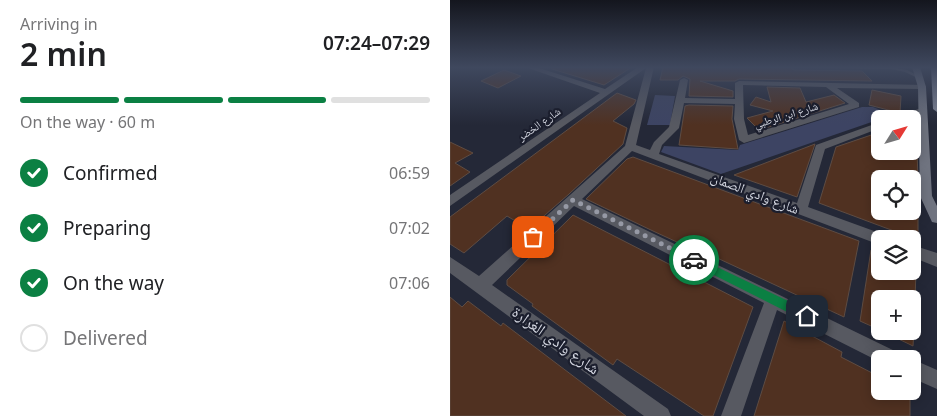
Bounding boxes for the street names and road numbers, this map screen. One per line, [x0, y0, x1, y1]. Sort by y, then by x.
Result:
street label: شارع ابن الرطبي [752, 98, 820, 133]
street label: شارع الخضر [513, 103, 563, 144]
street label: شارع وادي الصمان [707, 167, 802, 220]
street label: شارع وادي الغرارة [507, 301, 604, 381]

